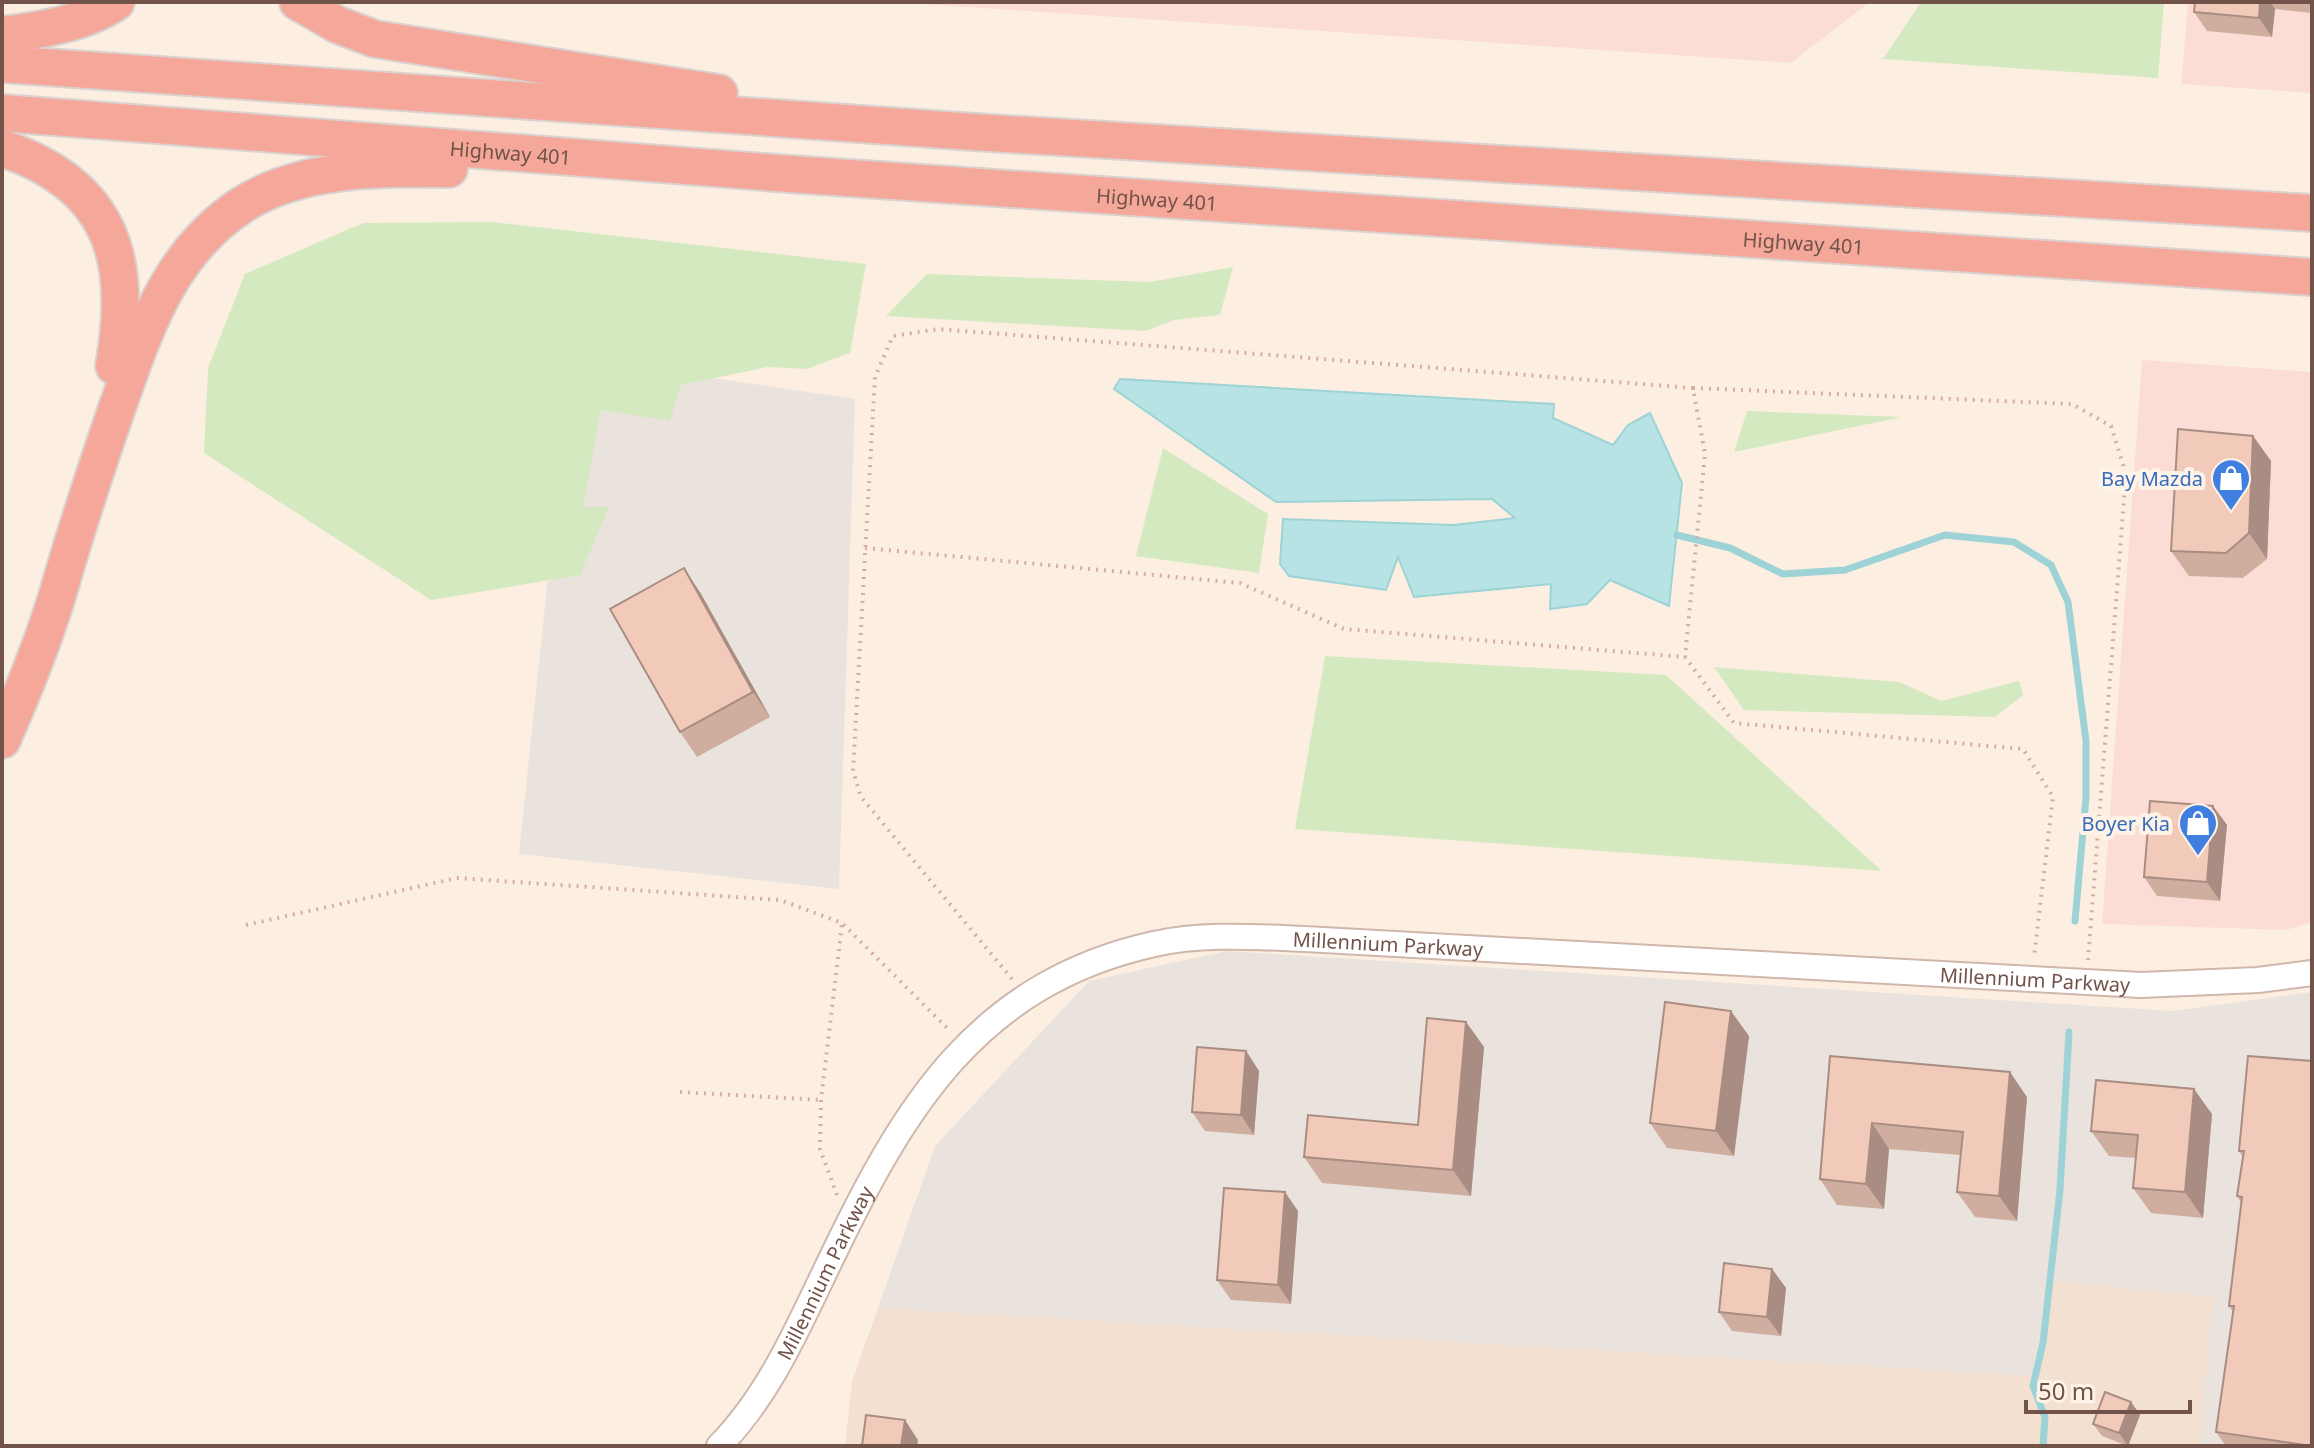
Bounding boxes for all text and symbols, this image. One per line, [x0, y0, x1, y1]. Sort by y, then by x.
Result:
street label: Highway 401 [449, 134, 572, 171]
street label: Highway 401 [1095, 181, 1218, 216]
street label: Highway 401 [1742, 225, 1865, 260]
shop icon: Bay Mazda [2210, 457, 2252, 512]
place label: Bay Mazda [2101, 465, 2203, 492]
shop icon: Boyer Kia [2177, 802, 2219, 857]
place label: Boyer Kia [2082, 810, 2170, 837]
street label: Millennium Parkway [1292, 925, 1485, 962]
street label: Millennium Parkway [1939, 960, 2132, 998]
street label: Millennium Parkway [770, 1180, 879, 1364]
scale bar [2026, 1364, 2190, 1414]
text: 50 m [2038, 1374, 2094, 1407]

